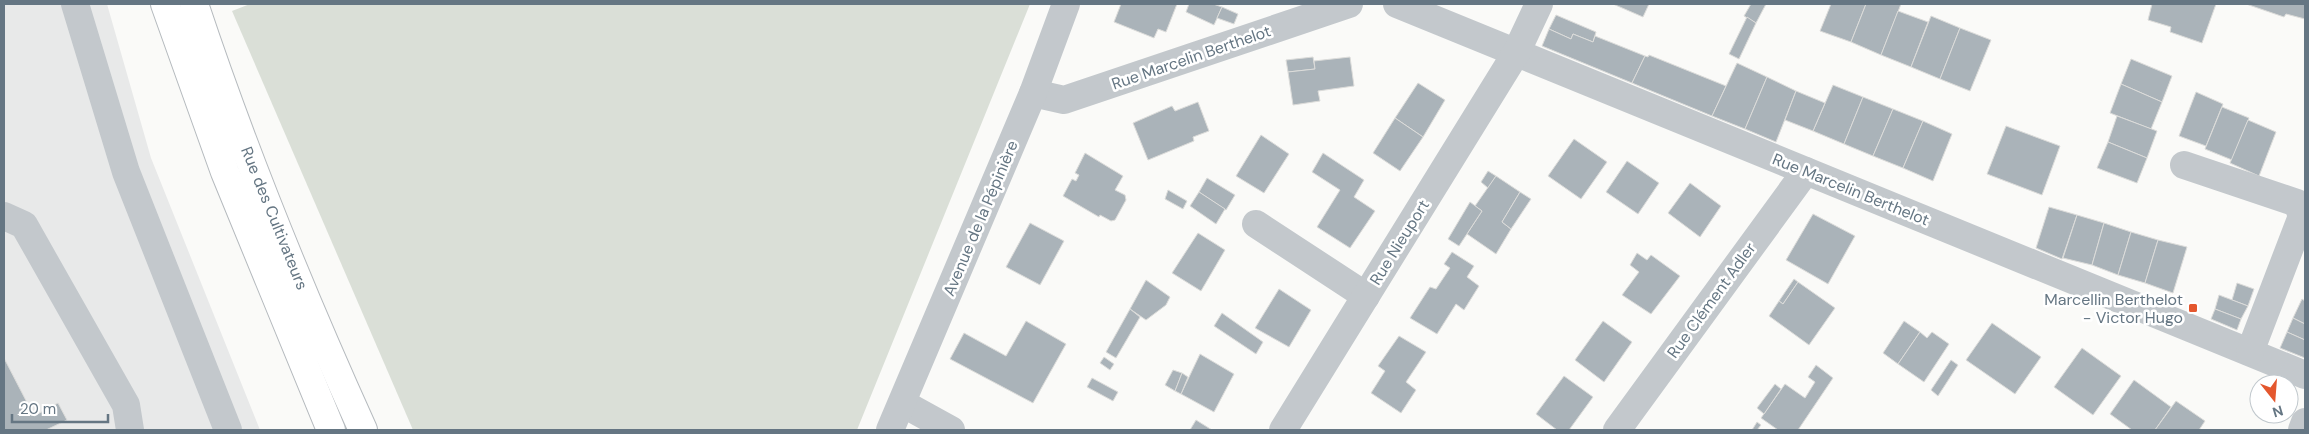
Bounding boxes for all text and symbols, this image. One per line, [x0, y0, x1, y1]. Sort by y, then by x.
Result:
street label: Rue Marcelin Berthelot [1109, 20, 1274, 95]
street label: Avenue de la Pépinière [938, 137, 1023, 299]
street label: Rue des Cultivateurs [236, 144, 313, 293]
street label: Rue Marcelin Berthelot [1769, 148, 1932, 230]
street label: Rue Nieuport [1365, 196, 1434, 289]
street label: Rue Clément Adler [1662, 238, 1760, 362]
place label: Marcellin Berthelot - Victor Hugo [2044, 289, 2183, 328]
marker: Marcellin Berthelot - Victor Hugo [2187, 302, 2199, 314]
north arrow [2249, 374, 2299, 424]
scale bar [12, 392, 109, 424]
text: 20 m [20, 399, 56, 419]
text: N [2270, 401, 2285, 422]

